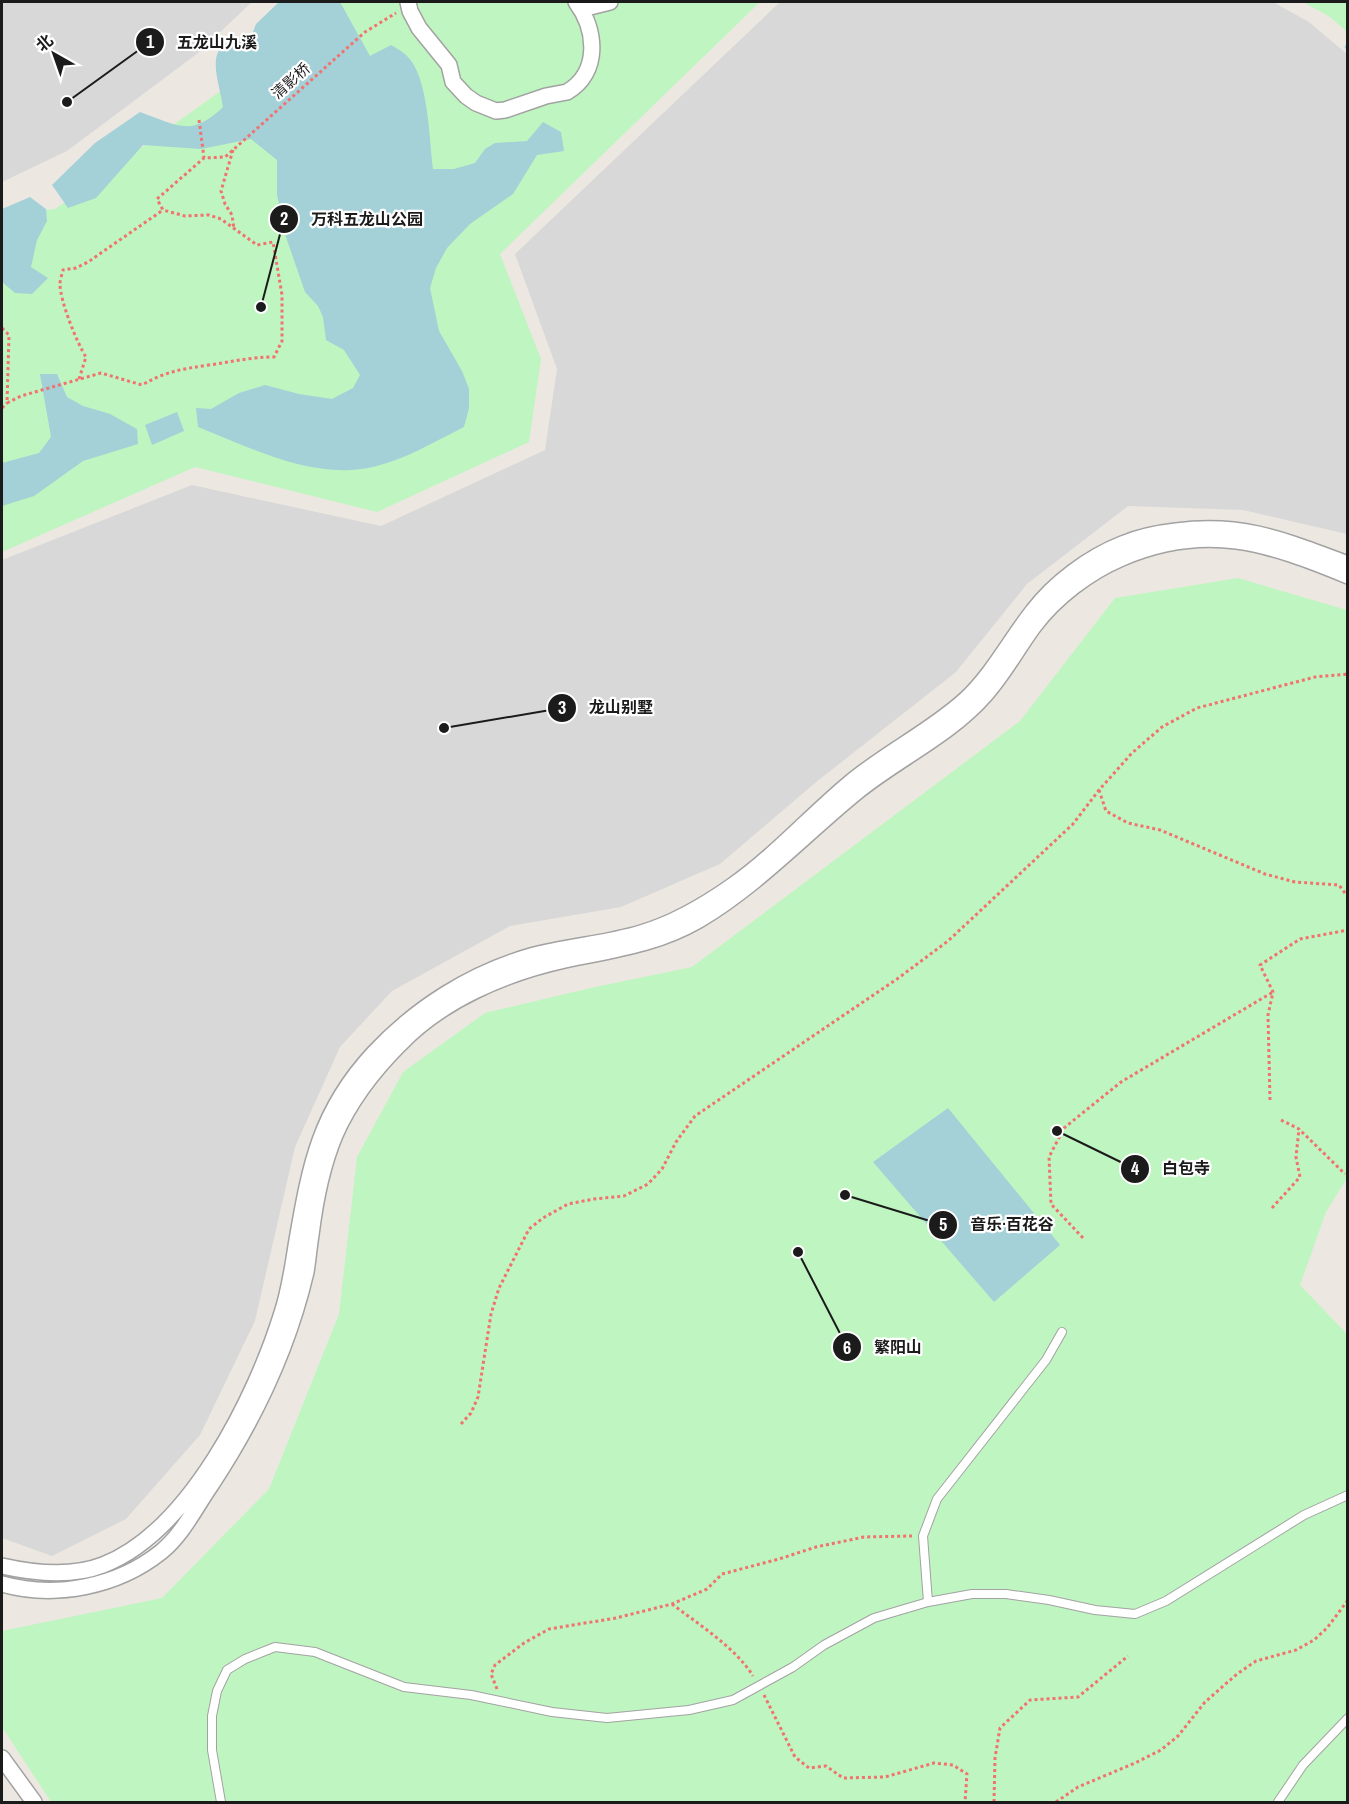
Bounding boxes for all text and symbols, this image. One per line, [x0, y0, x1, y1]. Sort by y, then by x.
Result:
north arrow [24, 24, 84, 84]
callout: 五龙山九溪 [135, 25, 269, 59]
text: 北 [31, 29, 58, 56]
text: 1 [146, 29, 155, 54]
text: 五龙山九溪 [177, 31, 257, 53]
street label: 清影桥 [267, 58, 314, 103]
callout: 万科五龙山公园 [269, 202, 435, 236]
text: 2 [280, 206, 288, 231]
text: 万科五龙山公园 [311, 208, 423, 230]
callout: 龙山别墅 [547, 691, 665, 725]
text: 3 [558, 695, 566, 720]
text: 龙山别墅 [589, 696, 653, 718]
callout: 白包寺 [1120, 1152, 1222, 1186]
text: 4 [1131, 1156, 1140, 1181]
text: 白包寺 [1162, 1157, 1210, 1179]
callout: 音乐·百花谷 [928, 1208, 1066, 1242]
text: 5 [939, 1212, 947, 1237]
text: 音乐·百花谷 [970, 1213, 1054, 1235]
callout: 繁阳山 [832, 1330, 934, 1364]
text: 6 [843, 1335, 851, 1360]
text: 繁阳山 [874, 1336, 922, 1358]

